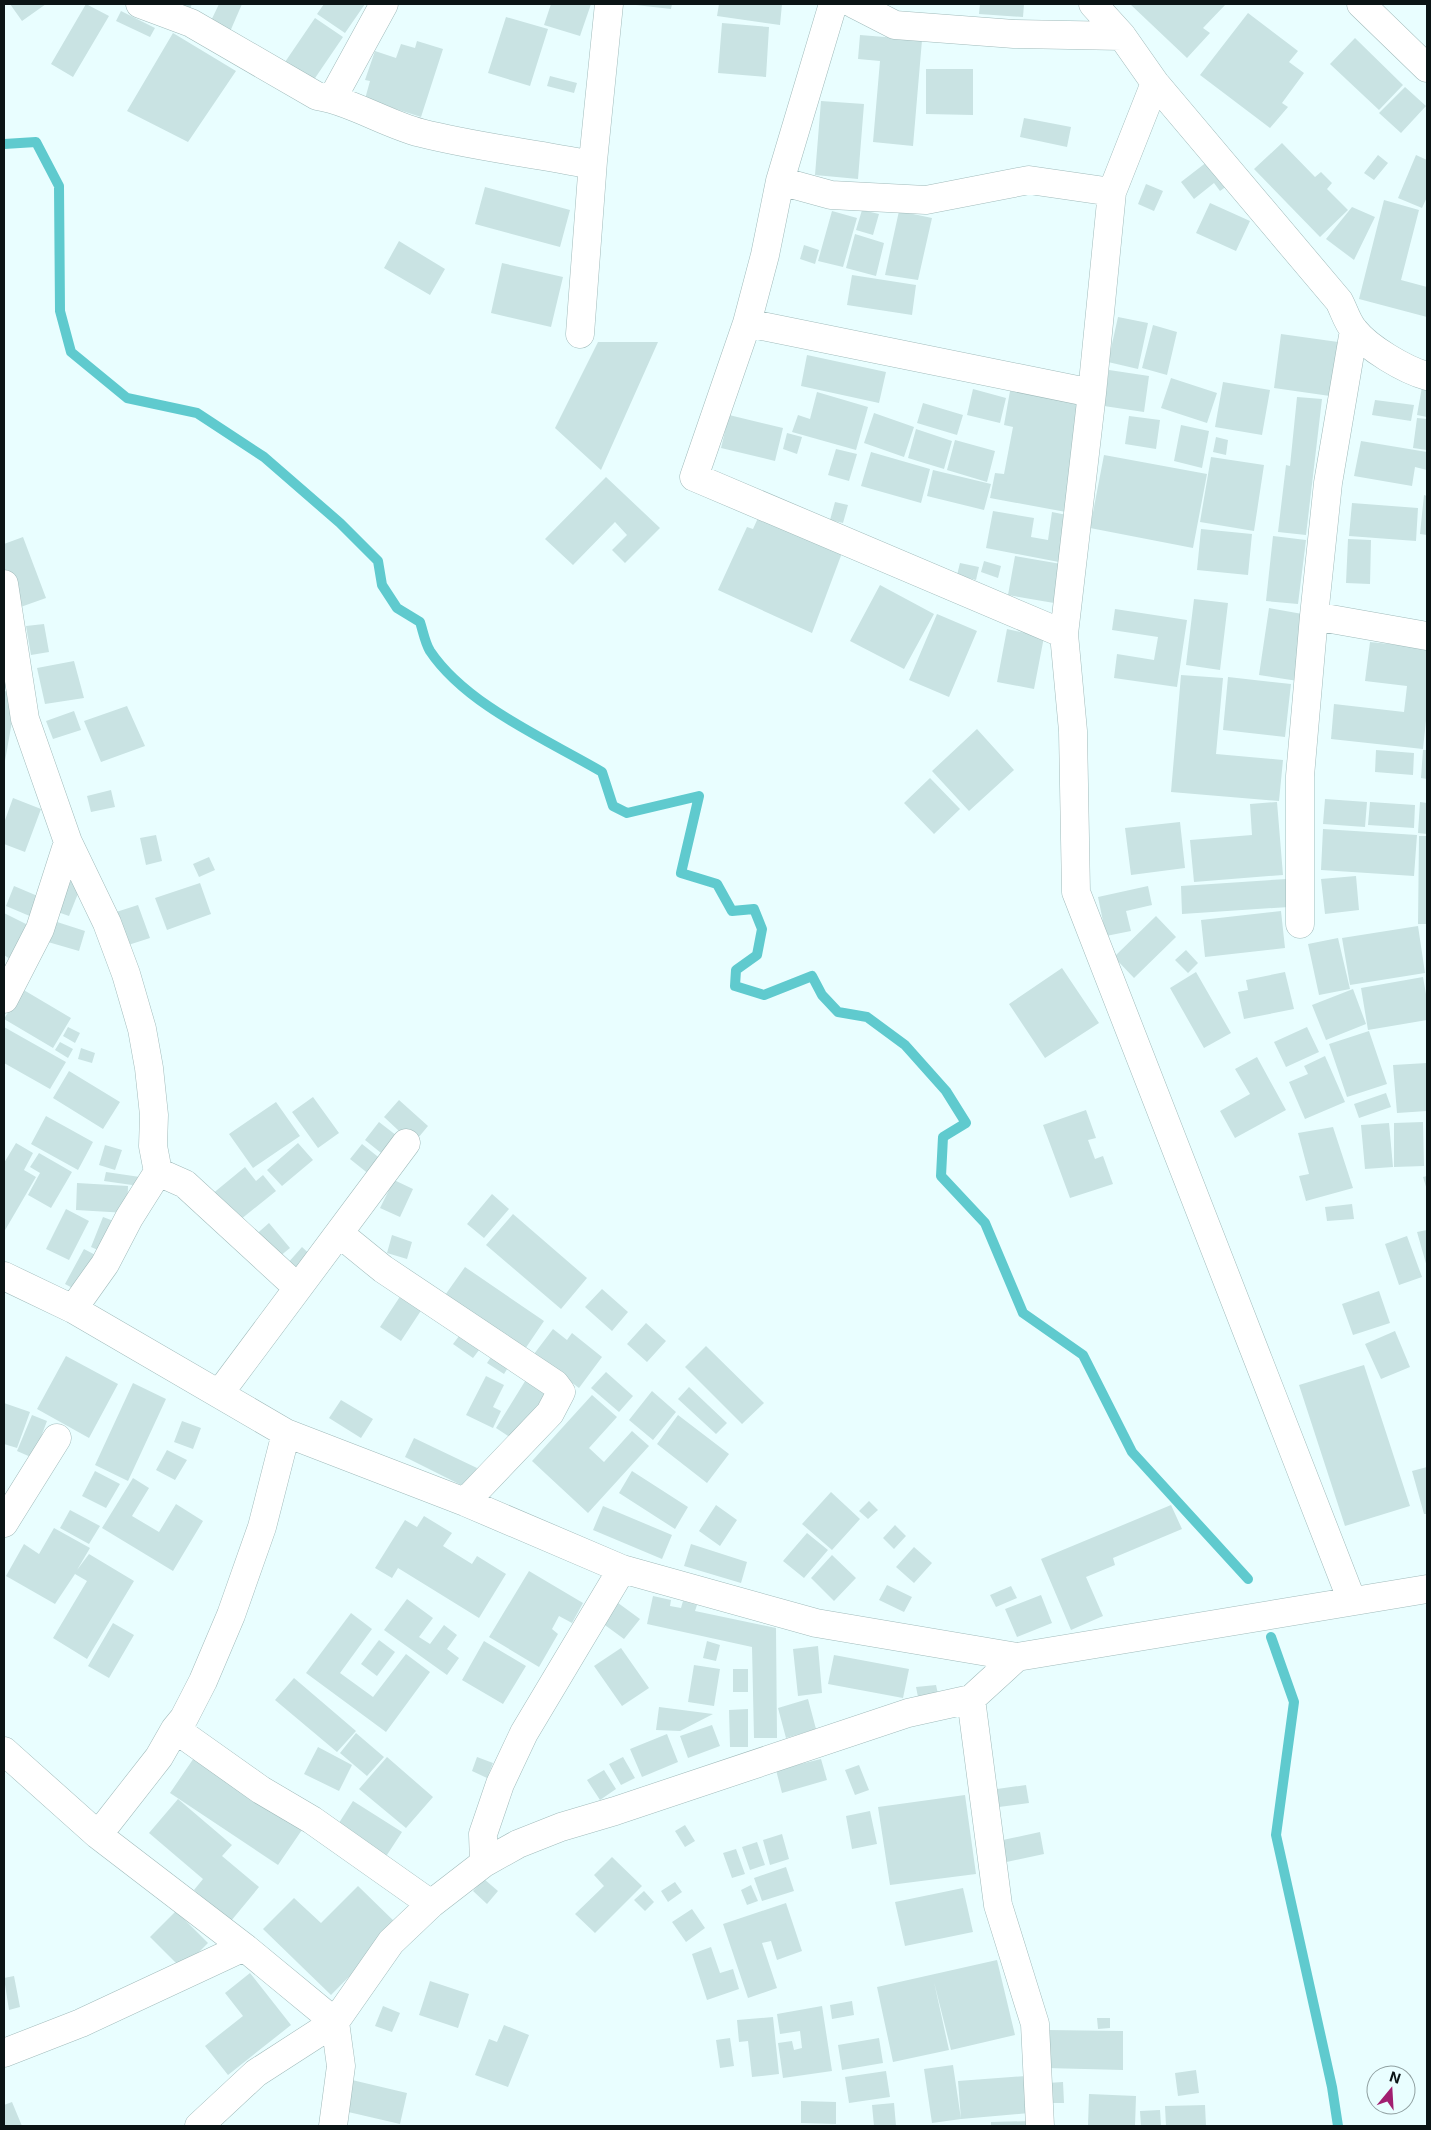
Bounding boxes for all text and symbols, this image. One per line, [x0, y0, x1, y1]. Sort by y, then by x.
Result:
north arrow [1366, 2065, 1416, 2115]
text: N [1387, 2067, 1403, 2087]

